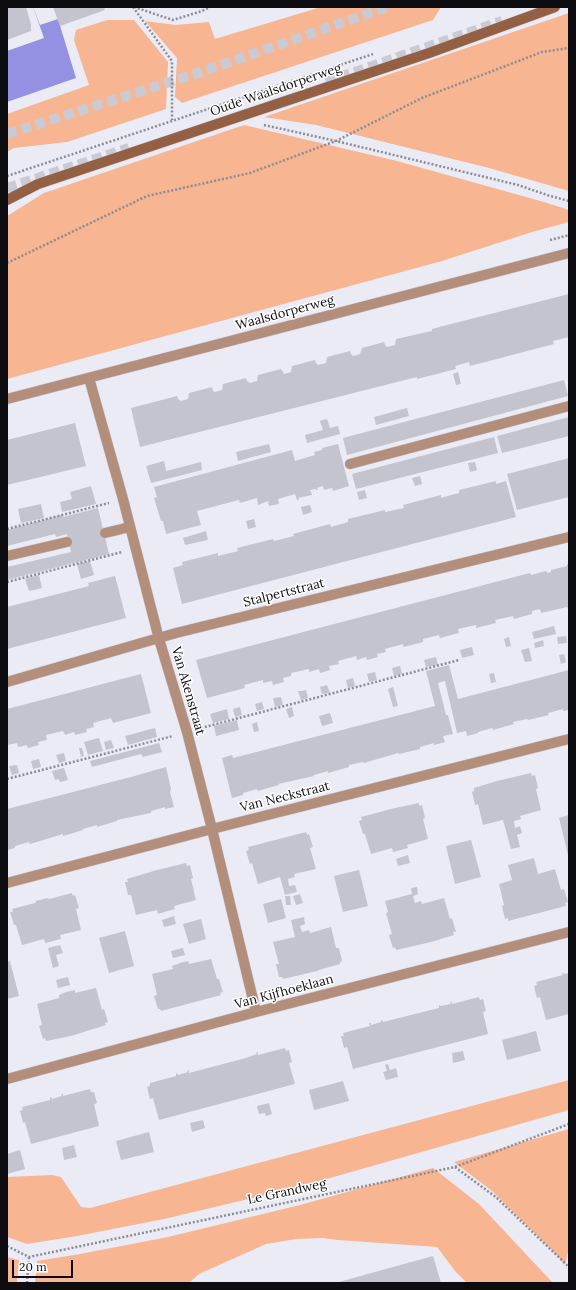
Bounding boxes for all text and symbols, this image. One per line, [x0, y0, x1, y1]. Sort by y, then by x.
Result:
street label: Oude Waalsdorperweg [208, 60, 344, 120]
street label: Waalsdorperweg [234, 292, 336, 334]
street label: Stalpertstraat [242, 575, 326, 611]
street label: Van Akenstraat [168, 645, 208, 737]
street label: Van Neckstraat [239, 778, 331, 816]
street label: Van Kijfhoeklaan [233, 971, 335, 1013]
street label: Le Grandweg [246, 1176, 328, 1208]
scale bar [14, 1252, 75, 1278]
text: 20 m [19, 1259, 47, 1274]

